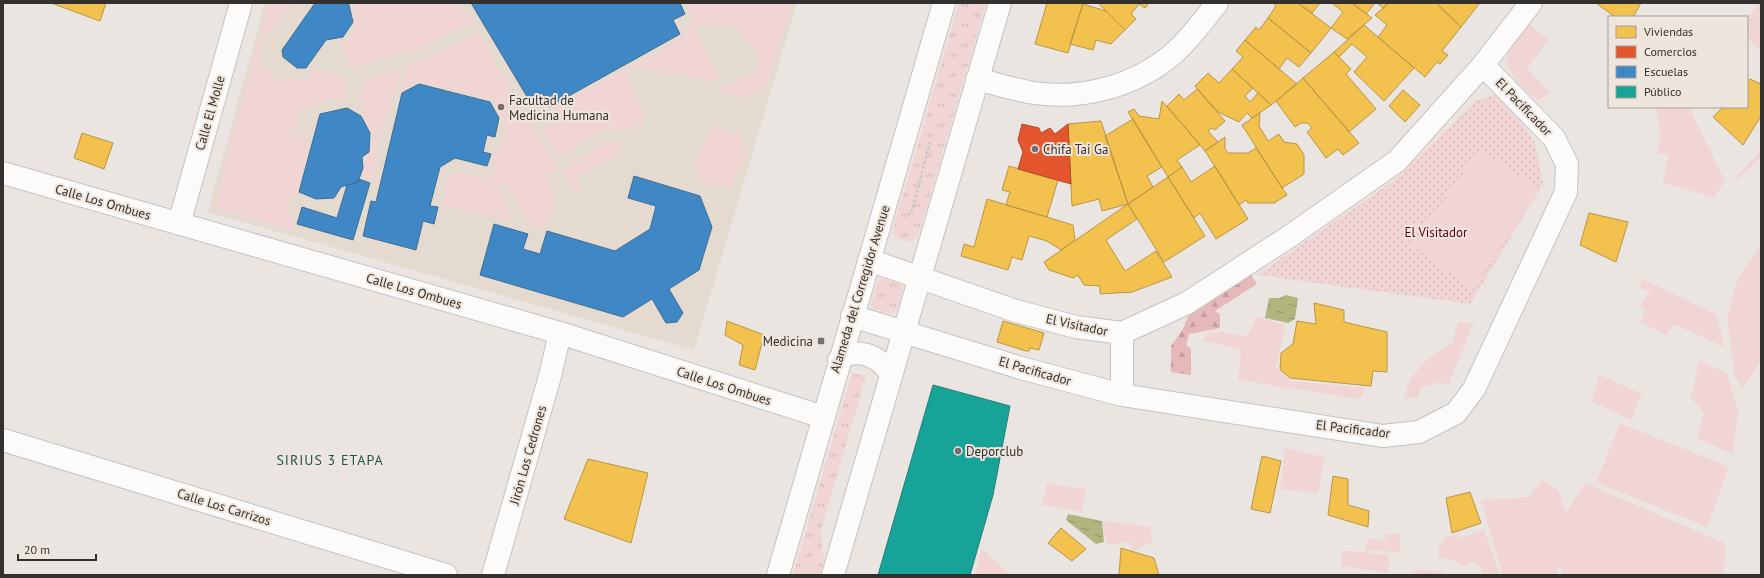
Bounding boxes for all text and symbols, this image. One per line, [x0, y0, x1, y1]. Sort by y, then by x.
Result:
legend [1608, 16, 1748, 108]
text: Viviendas [1643, 24, 1693, 39]
text: Comercios [1644, 44, 1697, 59]
text: Escuelas [1644, 64, 1688, 79]
street label: Calle El Molle [191, 74, 229, 152]
street label: El Pacificador [1492, 74, 1556, 140]
text: Público [1644, 84, 1682, 99]
place label: Facultad de Medicina Humana [509, 92, 609, 124]
marker: Facultad de Medicina Humana [496, 102, 506, 112]
place label: Chifa Tai Ga [1043, 141, 1108, 158]
marker: Chifa Tai Ga [1030, 144, 1040, 154]
street label: Calle Los Ombues [53, 180, 153, 224]
street label: Alameda del Corregidor Avenue [826, 203, 894, 375]
park label: El Visitador [1405, 224, 1468, 241]
street label: Calle Los Ombues [364, 269, 464, 313]
street label: El Visitador [1044, 310, 1110, 340]
place label: Medicina [763, 333, 813, 350]
marker: Medicina [816, 336, 826, 346]
street label: El Pacificador [997, 353, 1074, 390]
street label: Calle Los Ombues [674, 363, 774, 409]
street label: Jirón Los Cedrones [505, 404, 550, 507]
street label: El Pacificador [1315, 416, 1392, 442]
place label: Deporclub [966, 443, 1023, 460]
marker: Deporclub [953, 446, 963, 456]
district label: SIRIUS 3 ETAPA [276, 451, 384, 469]
street label: Calle Los Carrizos [175, 485, 273, 529]
scale bar [18, 536, 96, 562]
text: 20 m [24, 542, 50, 557]

